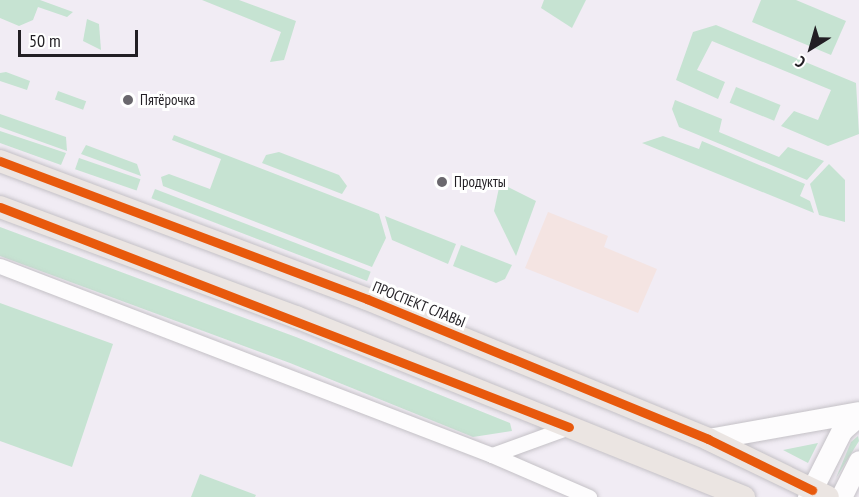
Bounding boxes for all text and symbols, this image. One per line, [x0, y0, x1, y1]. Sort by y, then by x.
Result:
scale bar [21, 18, 141, 56]
north arrow [781, 18, 841, 78]
text: 50 m [29, 29, 61, 52]
text: С [791, 52, 809, 73]
place label: Пятёрочка [140, 91, 195, 109]
marker: Пятёрочка [121, 93, 135, 107]
place label: Продукты [454, 173, 506, 191]
marker: Продукты [435, 175, 449, 189]
street label: ПРОСПЕКТ СЛАВЫ [370, 277, 468, 331]

